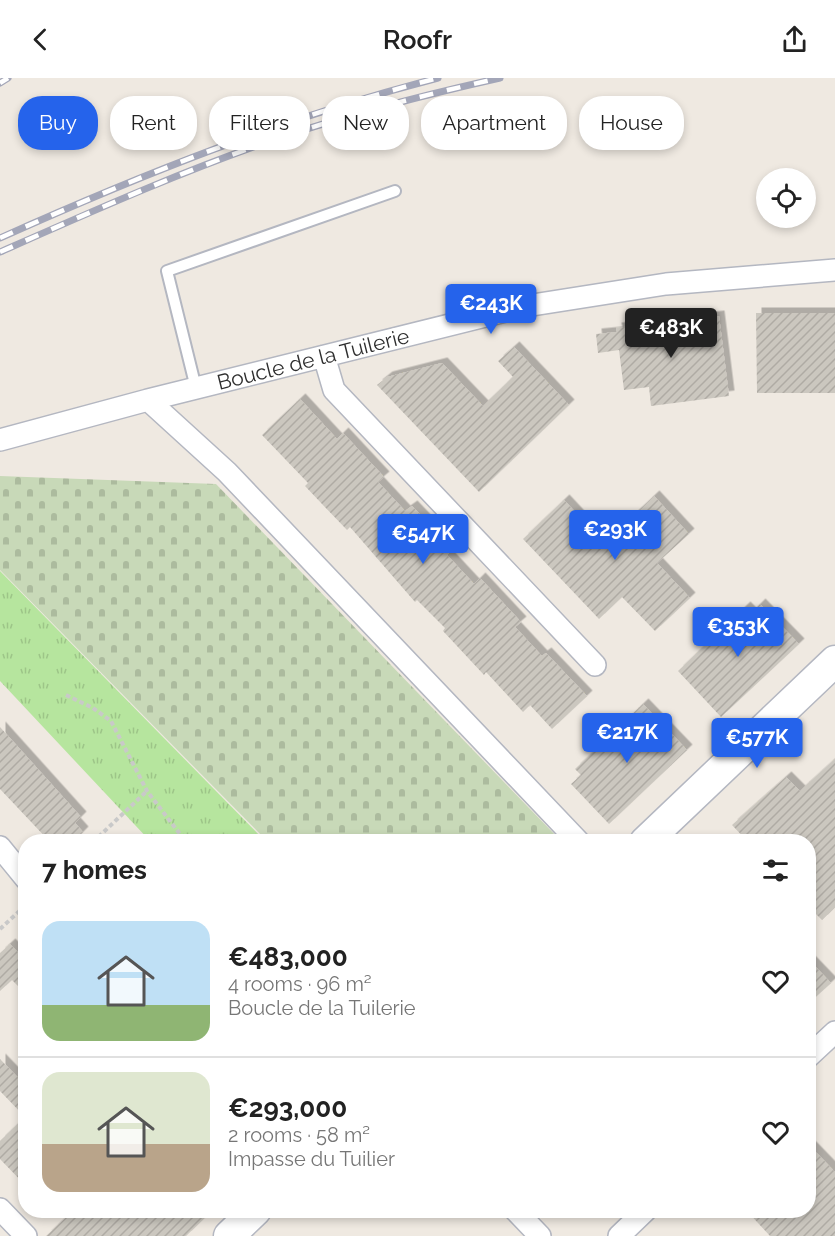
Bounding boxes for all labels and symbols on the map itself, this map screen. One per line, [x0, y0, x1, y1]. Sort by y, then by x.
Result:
pin: €243K [449, 284, 533, 335]
pin: €483K [629, 308, 713, 359]
street label: Boucle de la Tuilerie [214, 323, 412, 395]
pin: €293K [573, 510, 657, 561]
pin: €547K [381, 514, 465, 565]
pin: €353K [696, 607, 780, 658]
pin: €217K [585, 713, 669, 764]
pin: €577K [715, 718, 799, 769]

